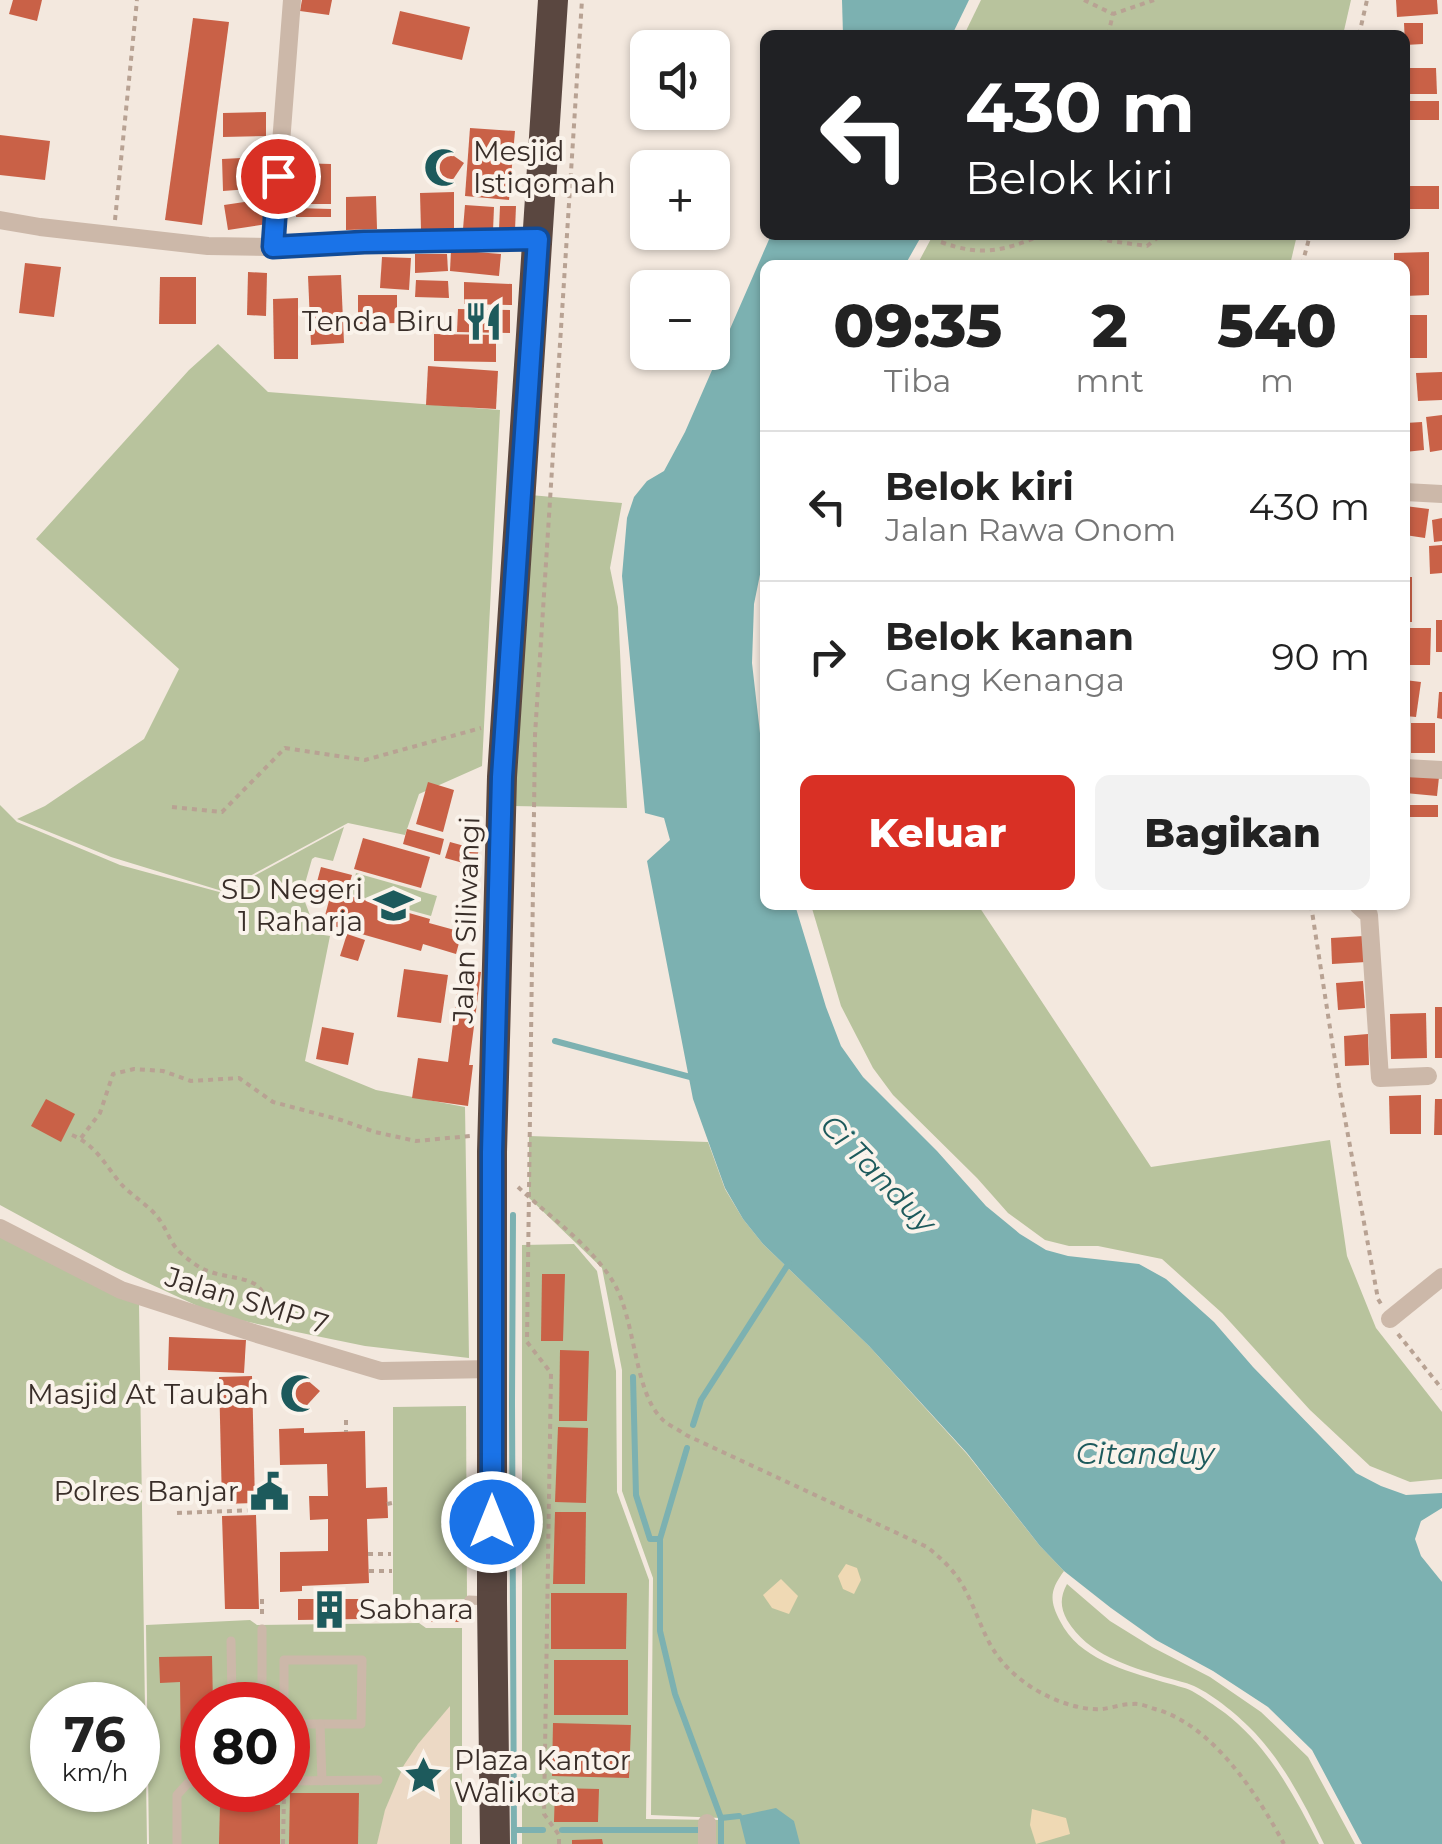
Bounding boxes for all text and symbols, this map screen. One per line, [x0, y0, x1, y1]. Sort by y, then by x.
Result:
map controls [630, 30, 730, 370]
button: sound [630, 30, 730, 130]
text: 430 m [965, 64, 1195, 150]
icon: left [800, 70, 930, 200]
pin [236, 134, 321, 219]
place label: Mesjid Istiqomah [473, 134, 616, 200]
mosque icon: Mesjid Istiqomah [422, 146, 464, 188]
icon: arrive [251, 149, 306, 204]
button: + [630, 150, 730, 250]
text: Belok kiri [965, 150, 1174, 205]
button: − [630, 270, 730, 370]
text: 09:35 [833, 289, 1002, 362]
text: 2 [1092, 289, 1128, 362]
text: 540 [1217, 289, 1337, 362]
restaurant icon: Tenda Biru [463, 300, 505, 342]
place label: Tenda Biru [302, 304, 454, 338]
text: Tiba [884, 361, 951, 400]
text: mnt [1075, 361, 1144, 400]
text: m [1260, 361, 1294, 400]
text: Belok kiri [885, 463, 1074, 510]
icon: left [800, 479, 855, 534]
text: 430 m [1249, 483, 1370, 530]
text: Jalan Rawa Onom [885, 510, 1176, 549]
text: Belok kanan [885, 613, 1134, 660]
icon: right [800, 629, 855, 684]
text: 90 m [1271, 633, 1370, 680]
text: Gang Kenanga [885, 660, 1125, 699]
button: Keluar [800, 775, 1075, 890]
button: Bagikan [1095, 775, 1370, 890]
street label: Jalan Siliwangi [445, 816, 487, 1025]
place label: SD Negeri 1 Raharja [221, 872, 363, 938]
school or university icon: SD Negeri 1 Raharja [372, 884, 414, 926]
water label: Ci Tanduy [813, 1107, 945, 1242]
street label: Jalan SMP 7 [160, 1259, 333, 1341]
mosque icon: Masjid At Taubah [278, 1373, 320, 1415]
place label: Masjid At Taubah [27, 1377, 269, 1411]
water label: Citanduy [1076, 1435, 1216, 1472]
public building icon: Polres Banjar [248, 1470, 290, 1512]
position arrow [440, 1470, 544, 1574]
place label: Polres Banjar [53, 1474, 239, 1508]
building icon: Sabhara [308, 1588, 350, 1630]
place label: Sabhara [359, 1592, 474, 1626]
speed limit sign: 80 [180, 1682, 310, 1812]
text: 76 [64, 1704, 126, 1765]
place label: Plaza Kantor Walikota [454, 1743, 631, 1809]
place icon: Plaza Kantor Walikota [403, 1755, 445, 1797]
text: km/h [62, 1757, 128, 1787]

